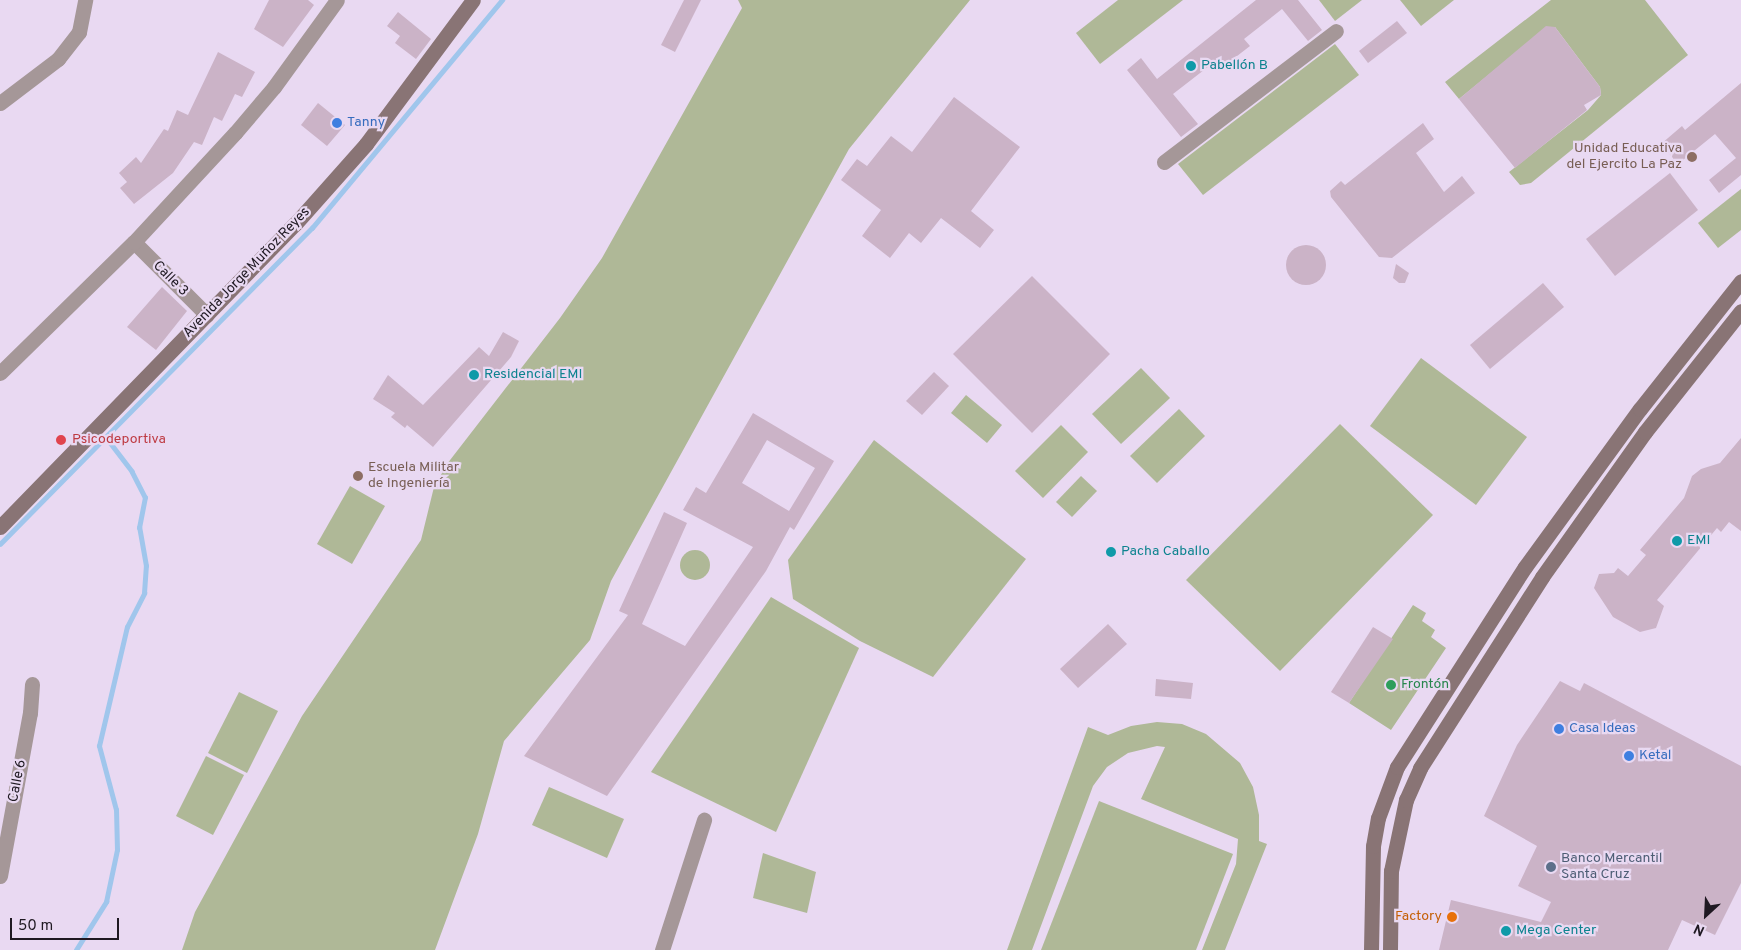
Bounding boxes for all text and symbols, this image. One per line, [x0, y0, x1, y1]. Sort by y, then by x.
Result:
place label: Pabellón B [1201, 58, 1268, 74]
marker: Pabellón B [1185, 60, 1197, 72]
place label: Tanny [347, 115, 385, 131]
marker: Tanny [331, 117, 343, 129]
place label: Unidad Educativa del Ejercito La Paz [1566, 141, 1682, 174]
marker: Unidad Educativa del Ejercito La Paz [1686, 151, 1698, 163]
street label: Avenida Jorge Muñoz Reyes [180, 204, 314, 342]
street label: Calle 3 [149, 258, 191, 300]
place label: Residencial EMI [484, 367, 582, 383]
marker: Residencial EMI [468, 369, 480, 381]
place label: Psicodeportiva [72, 432, 166, 448]
marker: Psicodeportiva [54, 433, 68, 447]
place label: Escuela Militar de Ingeniería [368, 460, 459, 492]
marker: Escuela Militar de Ingeniería [352, 470, 364, 482]
place label: EMI [1687, 533, 1710, 549]
marker: EMI [1671, 535, 1683, 547]
place label: Pacha Caballo [1121, 544, 1210, 560]
marker: Pacha Caballo [1105, 546, 1117, 558]
place label: Frontón [1401, 677, 1449, 693]
marker: Frontón [1385, 679, 1397, 691]
place label: Casa Ideas [1569, 721, 1636, 737]
marker: Casa Ideas [1553, 723, 1565, 735]
place label: Ketal [1639, 748, 1671, 764]
marker: Ketal [1623, 750, 1635, 762]
street label: Calle 6 [6, 758, 30, 804]
place label: Banco Mercantil Santa Cruz [1561, 851, 1663, 884]
marker: Banco Mercantil Santa Cruz [1545, 861, 1557, 873]
north arrow [1681, 890, 1731, 940]
scale bar [12, 908, 121, 940]
place label: Factory [1395, 909, 1442, 925]
marker: Factory [1446, 911, 1458, 923]
text: 50 m [18, 917, 53, 936]
text: N [1691, 919, 1708, 939]
place label: Mega Center [1516, 923, 1596, 939]
marker: Mega Center [1500, 925, 1512, 937]

